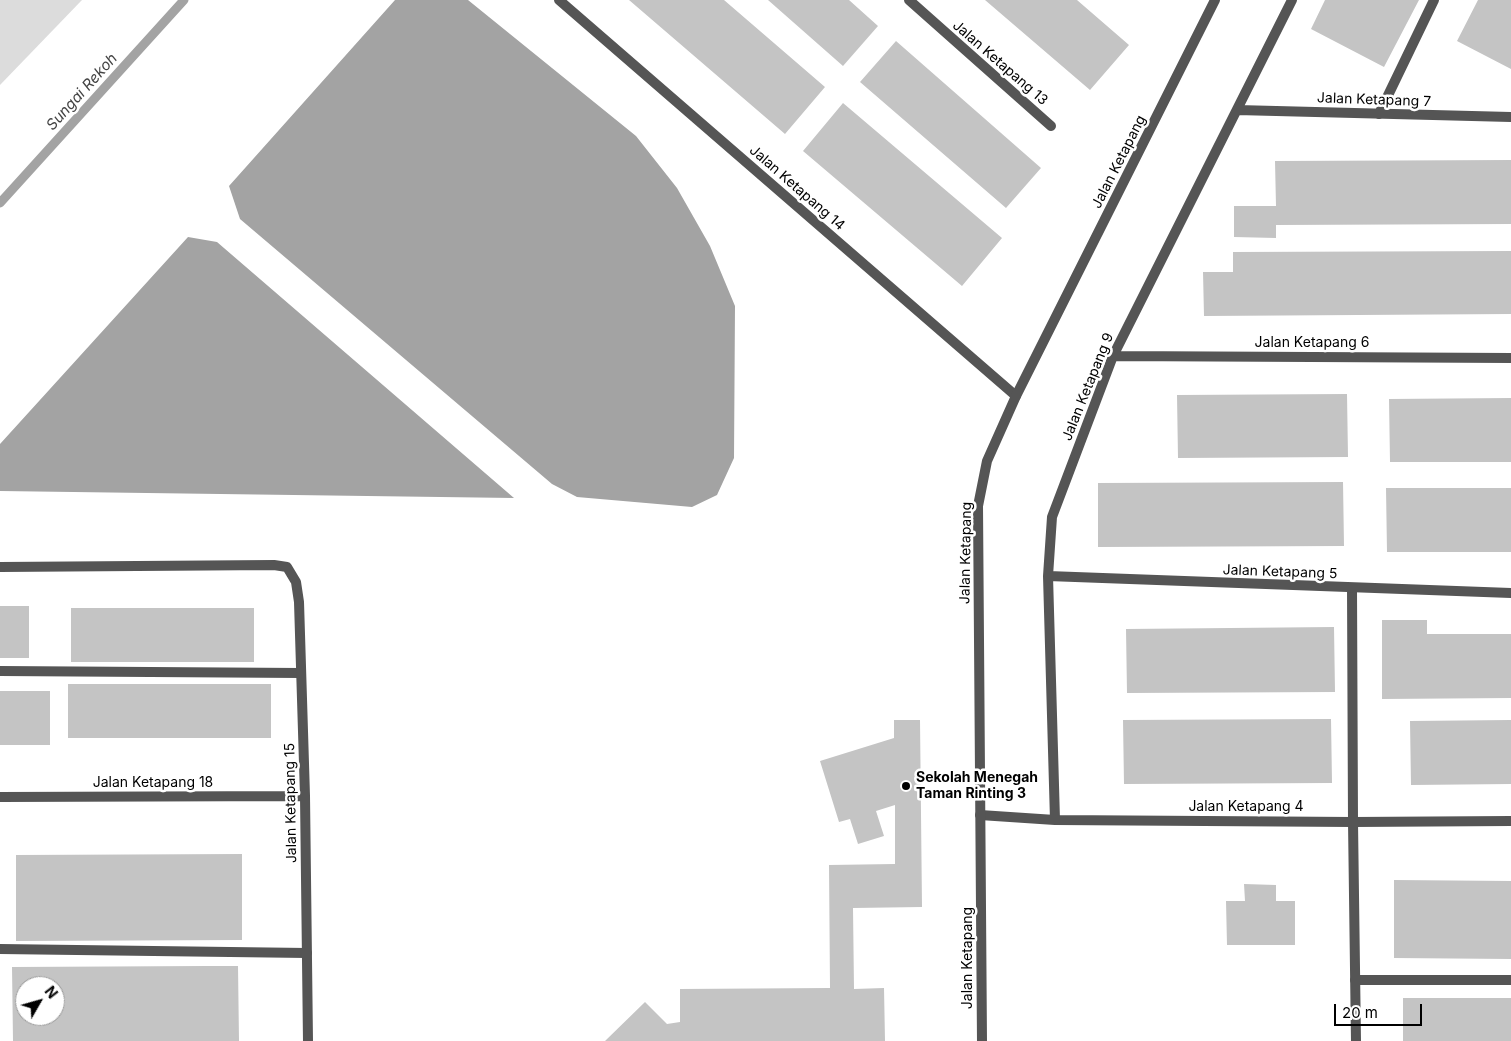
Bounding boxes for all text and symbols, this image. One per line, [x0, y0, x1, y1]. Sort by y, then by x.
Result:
street label: Jalan Ketapang 13 [949, 17, 1051, 109]
water label: Sungai Rekoh [43, 50, 121, 134]
street label: Jalan Ketapang 7 [1317, 90, 1431, 110]
street label: Jalan Ketapang [1088, 113, 1150, 211]
street label: Jalan Ketapang 14 [746, 142, 848, 234]
street label: Jalan Ketapang 9 [1059, 331, 1117, 443]
street label: Jalan Ketapang 6 [1255, 335, 1369, 351]
street label: Jalan Ketapang [957, 502, 975, 604]
street label: Jalan Ketapang 5 [1222, 562, 1338, 582]
street label: Jalan Ketapang 15 [282, 743, 300, 863]
place label: Sekolah Menegah Taman Rinting 3 [916, 770, 1038, 802]
street label: Jalan Ketapang 18 [93, 775, 213, 791]
marker: Sekolah Menegah Taman Rinting 3 [900, 780, 912, 792]
street label: Jalan Ketapang 4 [1188, 799, 1304, 815]
street label: Jalan Ketapang [960, 907, 976, 1009]
north arrow [15, 976, 65, 1026]
text: N [41, 983, 61, 1002]
scale bar [1336, 994, 1424, 1026]
text: 20 m [1342, 1003, 1378, 1022]

